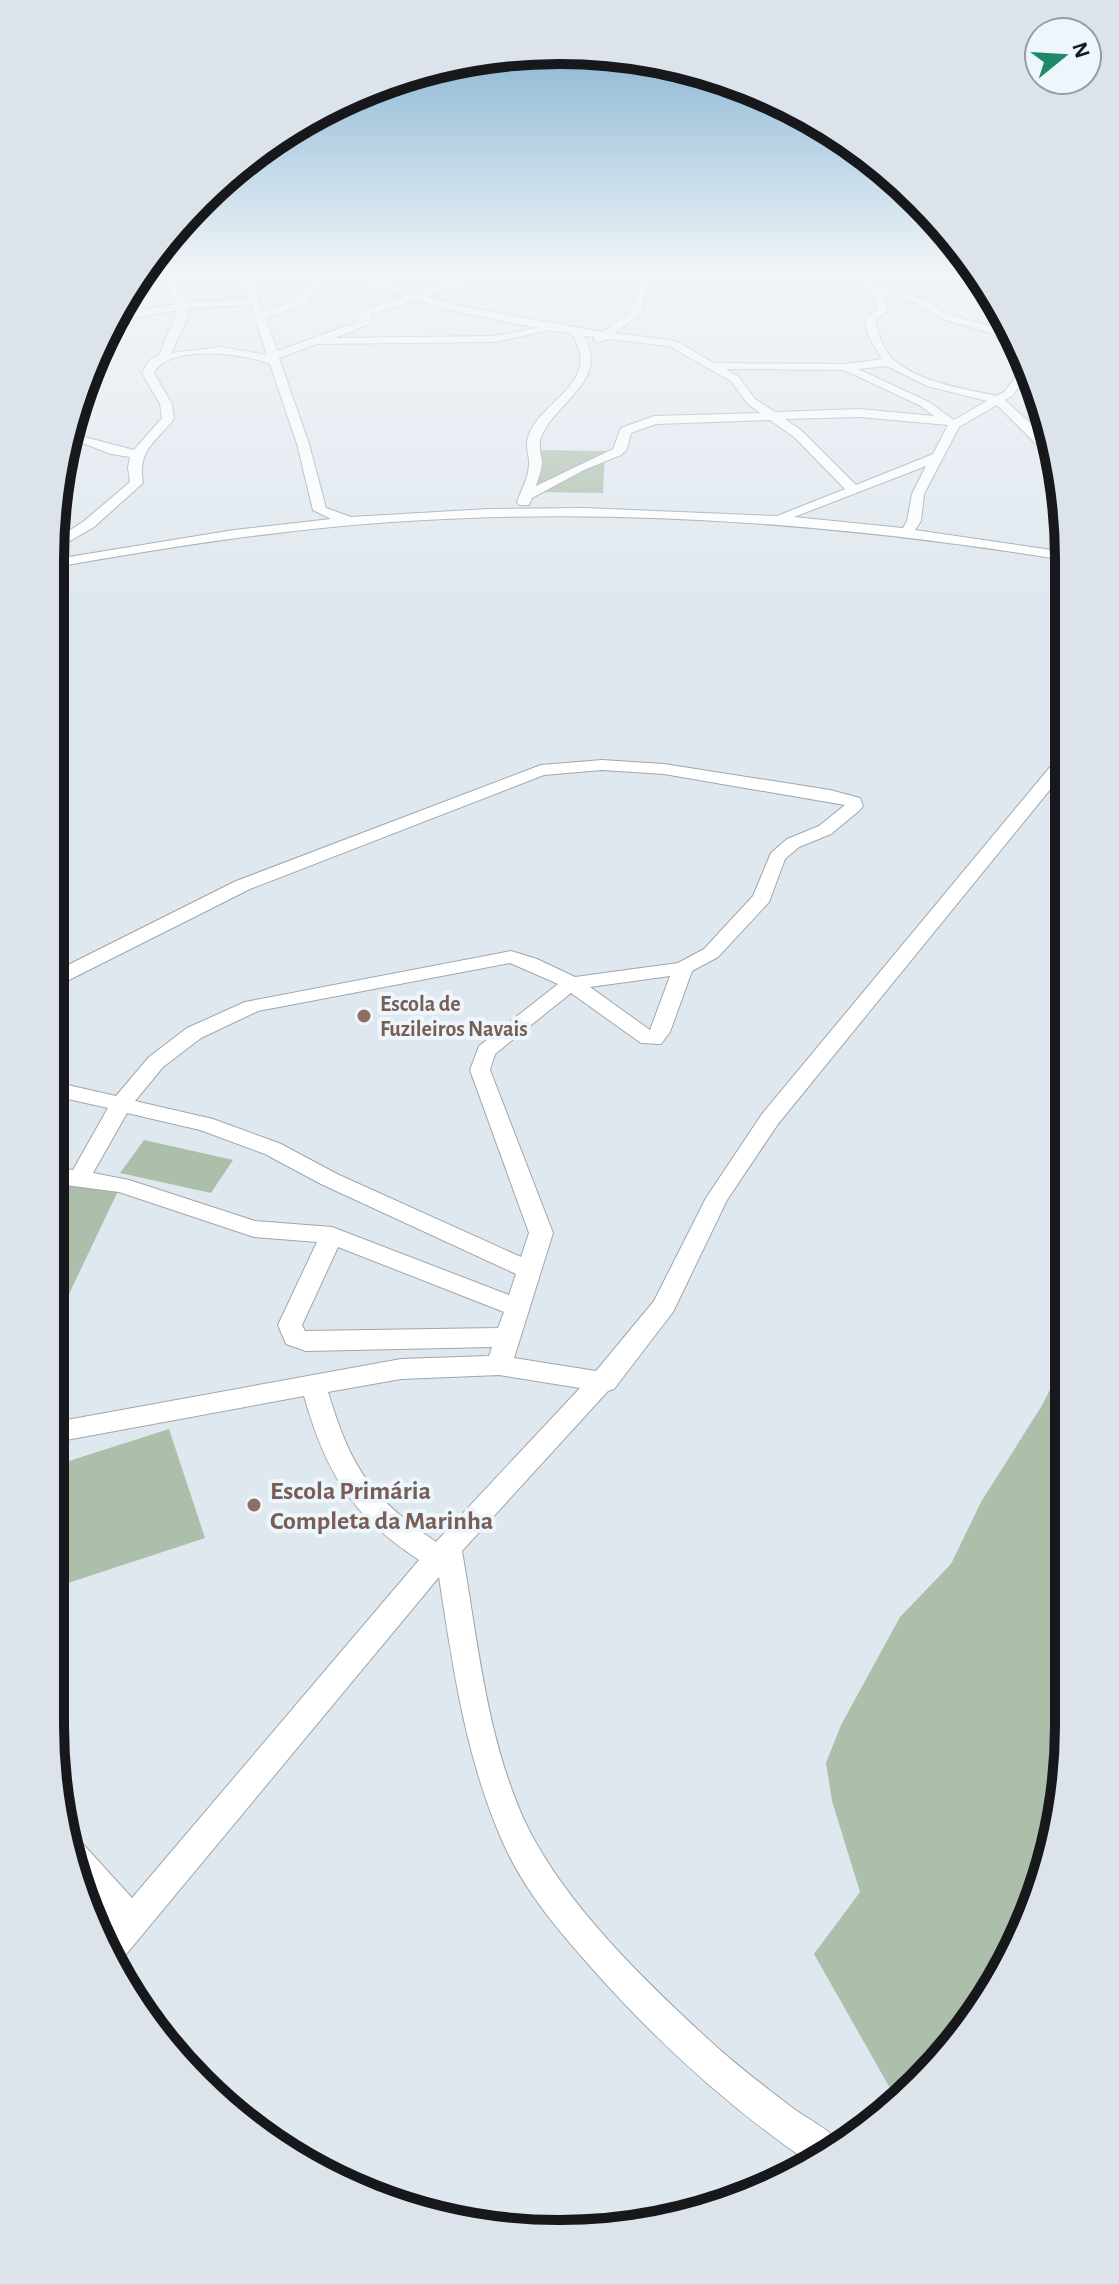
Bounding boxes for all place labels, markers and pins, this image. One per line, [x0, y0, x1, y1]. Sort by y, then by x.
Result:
place label: Escola de Fuzileiros Navais [380, 993, 528, 1040]
marker: Escola de Fuzileiros Navais [355, 1007, 373, 1025]
place label: Escola Primária Completa da Marinha [270, 1478, 493, 1534]
marker: Escola Primária Completa da Marinha [245, 1496, 263, 1514]

